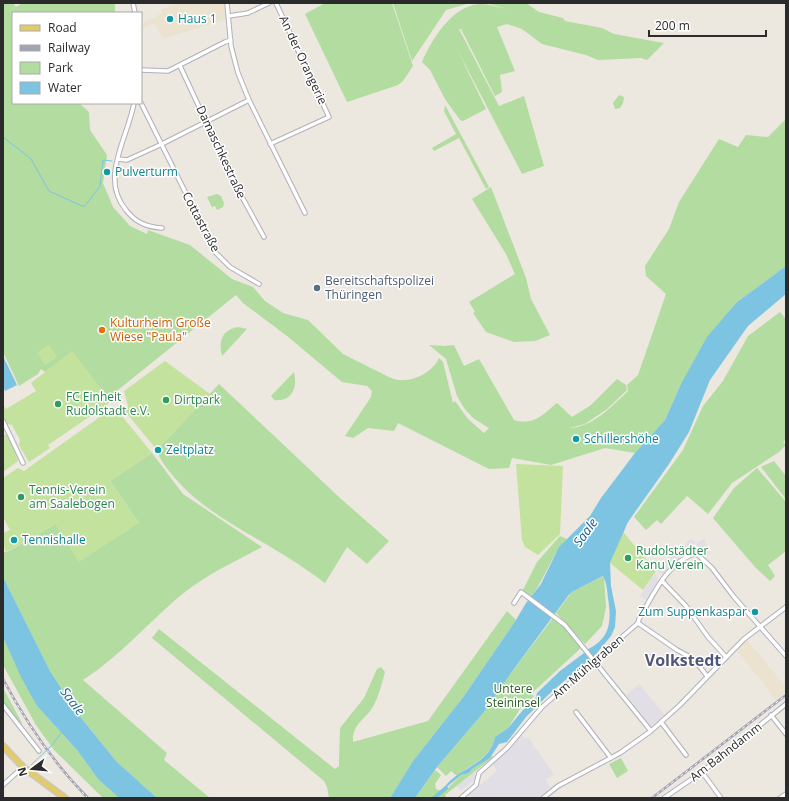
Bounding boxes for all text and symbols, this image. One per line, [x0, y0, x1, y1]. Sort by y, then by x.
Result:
place label: Haus 1 [178, 10, 217, 27]
legend [12, 12, 142, 104]
scale bar [649, 12, 766, 38]
street label: An der Orangerie [275, 13, 332, 107]
marker: Haus 1 [165, 14, 175, 24]
text: 200 m [655, 17, 690, 34]
text: Road [48, 19, 77, 36]
text: Railway [48, 39, 91, 56]
text: Park [48, 59, 74, 76]
text: Water [48, 79, 82, 96]
street label: Damaschkestraße [192, 103, 251, 201]
place label: Pulverturm [115, 163, 178, 180]
marker: Pulverturm [102, 167, 112, 177]
street label: Cottastraße [178, 189, 225, 255]
place label: Bereitschaftspolizei Thüringen [325, 272, 434, 303]
marker: Bereitschaftspolizei Thüringen [312, 283, 322, 293]
place label: Kulturheim Große Wiese "Paula" [110, 314, 211, 345]
marker: Kulturheim Große Wiese "Paula" [97, 325, 107, 335]
place label: FC Einheit Rudolstadt e.V. [66, 388, 150, 419]
place label: Dirtpark [174, 391, 221, 408]
marker: Dirtpark [161, 395, 171, 405]
marker: FC Einheit Rudolstadt e.V. [53, 399, 63, 409]
place label: Schillershöhe [584, 430, 659, 447]
marker: Schillershöhe [571, 434, 581, 444]
place label: Zeltplatz [166, 441, 214, 458]
marker: Zeltplatz [153, 445, 163, 455]
place label: Tennis-Verein am Saalebogen [29, 481, 115, 512]
marker: Tennis-Verein am Saalebogen [16, 492, 26, 502]
water label: Saale [569, 514, 602, 550]
place label: Tennishalle [22, 531, 86, 548]
marker: Tennishalle [9, 535, 19, 545]
place label: Rudolstädter Kanu Verein [636, 542, 708, 573]
marker: Rudolstädter Kanu Verein [623, 553, 633, 563]
place label: Zum Suppenkaspar [638, 603, 747, 620]
marker: Zum Suppenkaspar [750, 607, 760, 617]
street label: Am Mühlgraben [548, 631, 627, 703]
district label: Volkstedt [645, 649, 721, 671]
park label: Untere Steininsel [486, 680, 540, 711]
water label: Saale [56, 683, 90, 719]
street label: Am Bahndamm [686, 718, 765, 785]
north arrow [12, 749, 52, 789]
text: N [13, 766, 30, 778]

